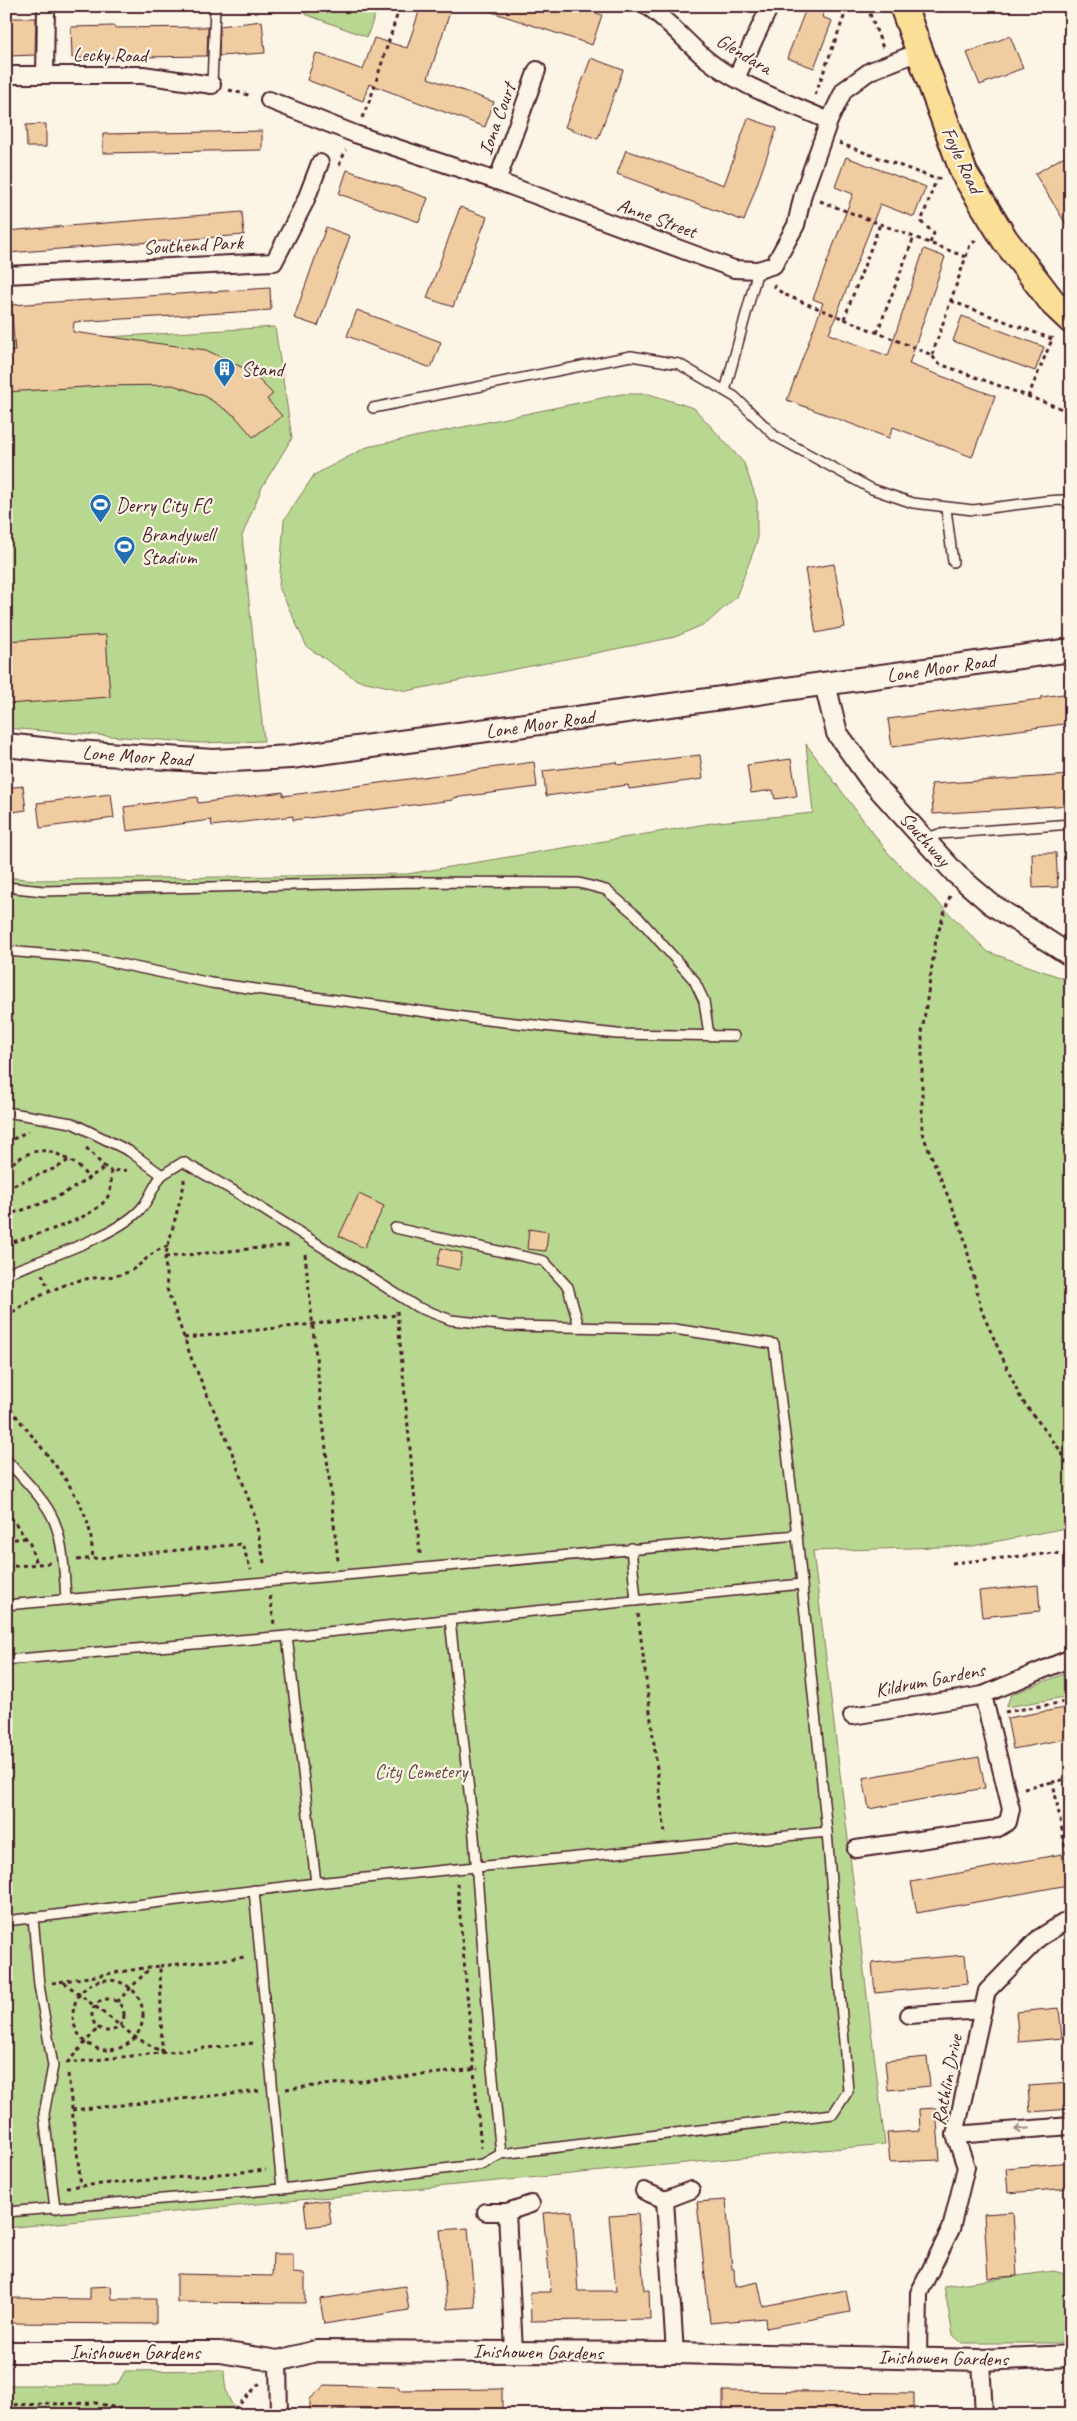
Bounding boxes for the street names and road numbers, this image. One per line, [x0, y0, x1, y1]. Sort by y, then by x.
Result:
street label: Glendara [712, 28, 778, 81]
street label: Lecky Road [73, 42, 150, 68]
street label: Iona Court [473, 77, 523, 158]
street label: Foyle Road [936, 123, 990, 200]
street label: Anne Street [614, 192, 702, 245]
street label: Southend Park [143, 230, 245, 260]
street label: Lone Moor Road [885, 648, 1000, 688]
street label: Lone Moor Road [484, 704, 599, 744]
street label: Lone Moor Road [82, 740, 196, 773]
street label: Southway [894, 806, 958, 873]
street label: Kildrum Gardens [873, 1657, 989, 1703]
street label: Rathlin Drive [926, 2031, 968, 2127]
street label: Inishowen Gardens [473, 2338, 605, 2366]
street label: Inishowen Gardens [70, 2340, 202, 2365]
street label: Inishowen Gardens [878, 2344, 1010, 2372]

